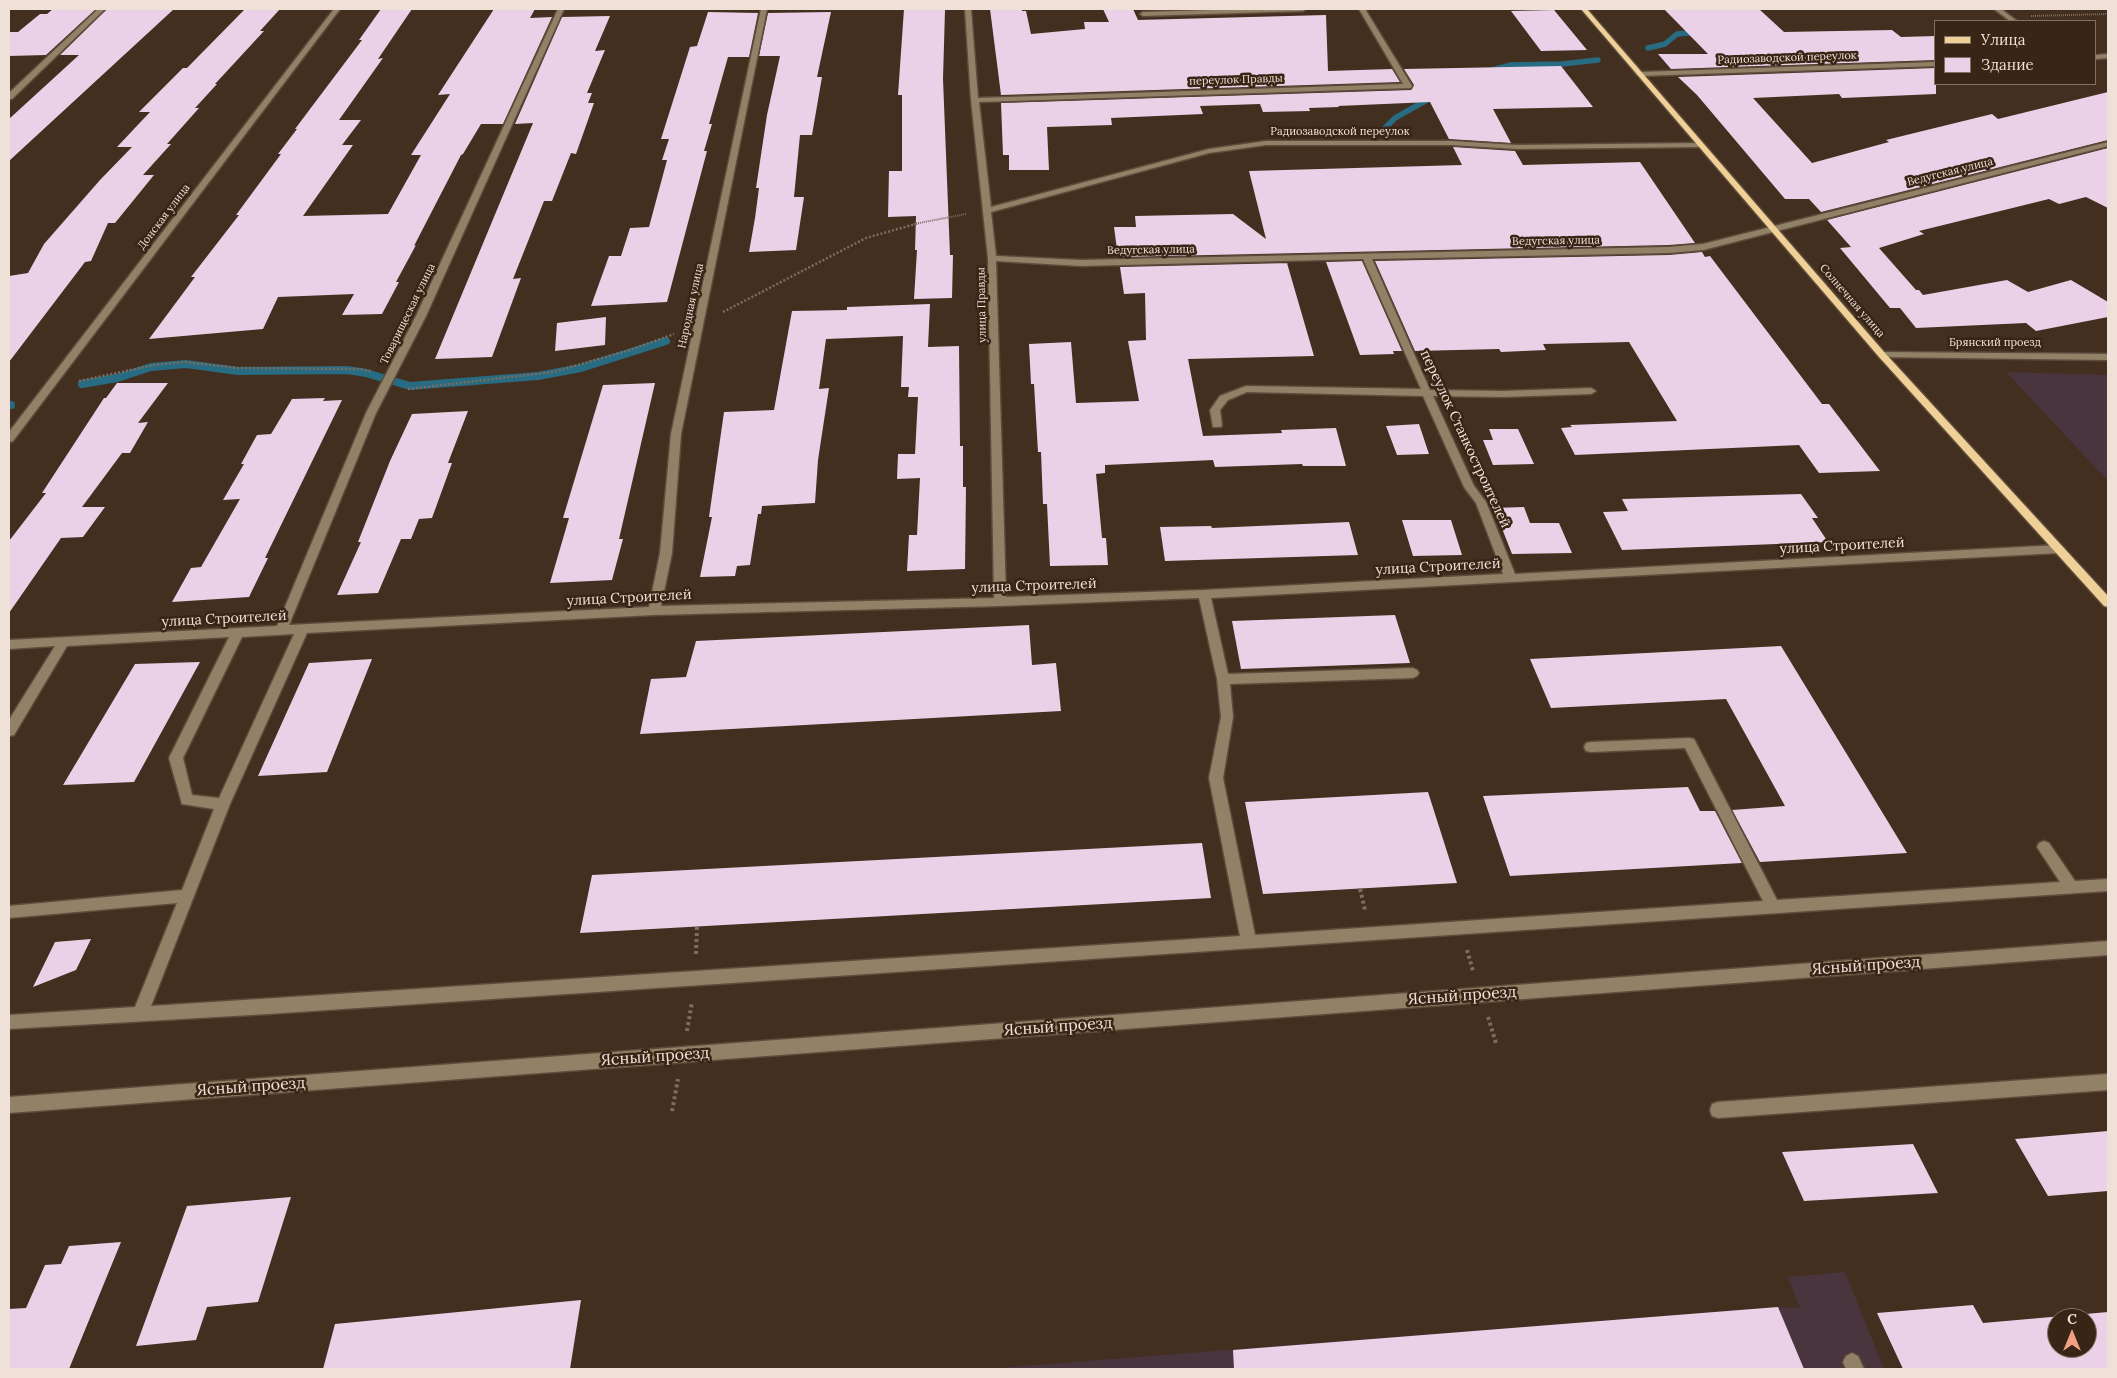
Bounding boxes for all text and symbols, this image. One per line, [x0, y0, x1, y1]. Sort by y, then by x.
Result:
legend [1934, 20, 2097, 85]
text: Улица [1981, 30, 2025, 49]
street label: Радиозаводской переулок [1717, 49, 1857, 67]
text: Здание [1981, 55, 2034, 74]
street label: переулок Правды [1189, 72, 1283, 88]
street label: Радиозаводской переулок [1270, 125, 1410, 139]
street label: Ведугская улица [1906, 155, 1994, 189]
street label: Донская улица [135, 182, 193, 252]
street label: Ведугская улица [1512, 234, 1600, 248]
street label: Ведугская улица [1107, 243, 1195, 257]
street label: Товарищеская улица [378, 261, 438, 367]
street label: Народная улица [676, 262, 706, 350]
street label: Солнечная улица [1817, 262, 1887, 340]
street label: улица Правды [975, 267, 989, 343]
street label: Брянский проезд [1949, 336, 2041, 350]
street label: переулок Станкостроителей [1416, 347, 1514, 531]
street label: улица Строителей [1779, 534, 1905, 558]
street label: улица Строителей [1375, 555, 1501, 579]
street label: улица Строителей [971, 575, 1097, 597]
street label: улица Строителей [566, 586, 692, 610]
street label: улица Строителей [161, 607, 287, 631]
street label: Ясный проезд [1811, 953, 1921, 979]
street label: Ясный проезд [1407, 983, 1517, 1009]
street label: Ясный проезд [1003, 1014, 1113, 1040]
street label: Ясный проезд [600, 1044, 710, 1070]
street label: Ясный проезд [196, 1074, 306, 1100]
north arrow [2047, 1308, 2097, 1358]
text: С [2067, 1310, 2077, 1328]

